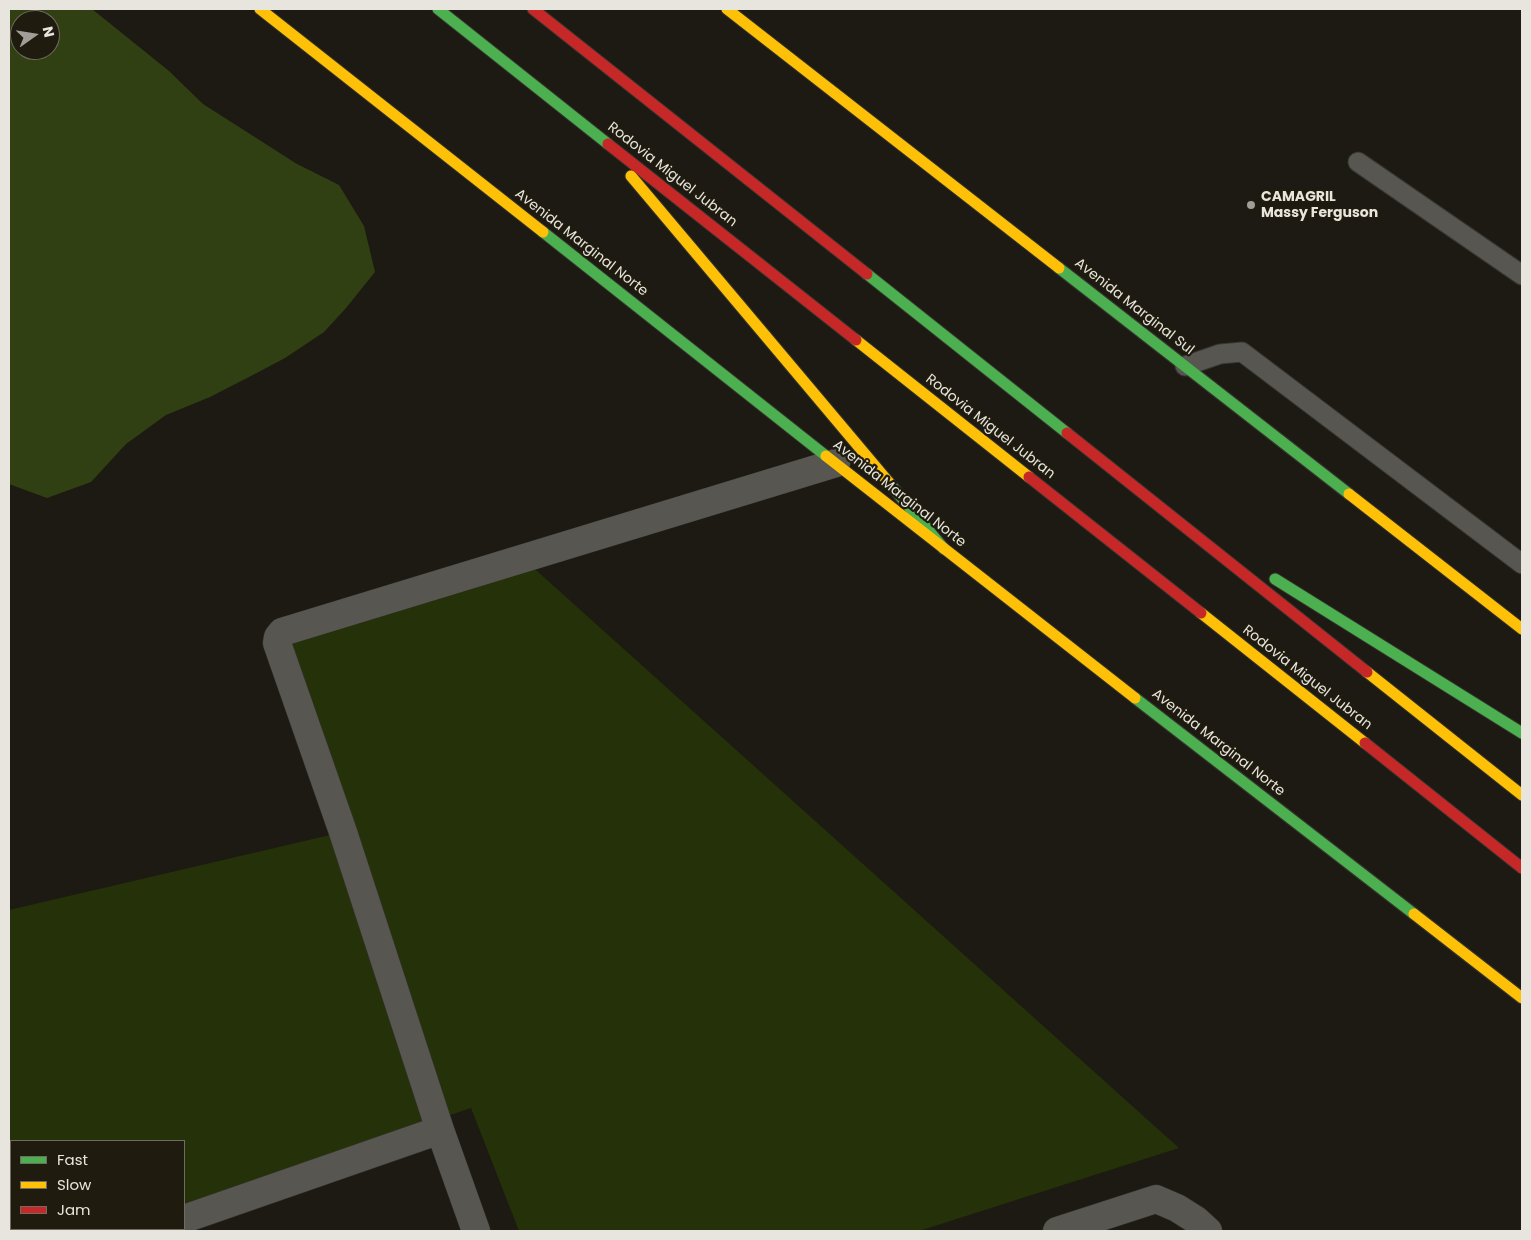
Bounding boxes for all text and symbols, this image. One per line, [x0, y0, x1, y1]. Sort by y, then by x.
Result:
north arrow [10, 10, 60, 60]
text: N [38, 24, 60, 39]
street label: Rodovia Miguel Jubran [604, 119, 740, 231]
street label: Avenida Marginal Norte [511, 186, 651, 300]
place label: CAMAGRIL Massy Ferguson [1261, 189, 1378, 222]
marker: CAMAGRIL Massy Ferguson [1245, 199, 1257, 211]
street label: Avenida Marginal Sul [1071, 255, 1197, 359]
street label: Rodovia Miguel Jubran [922, 371, 1058, 483]
street label: Avenida Marginal Norte [829, 437, 969, 551]
street label: Rodovia Miguel Jubran [1239, 622, 1375, 734]
street label: Avenida Marginal Norte [1148, 686, 1288, 800]
legend [10, 1140, 185, 1230]
text: Fast [57, 1149, 88, 1170]
text: Slow [57, 1174, 91, 1195]
text: Jam [57, 1199, 91, 1220]

